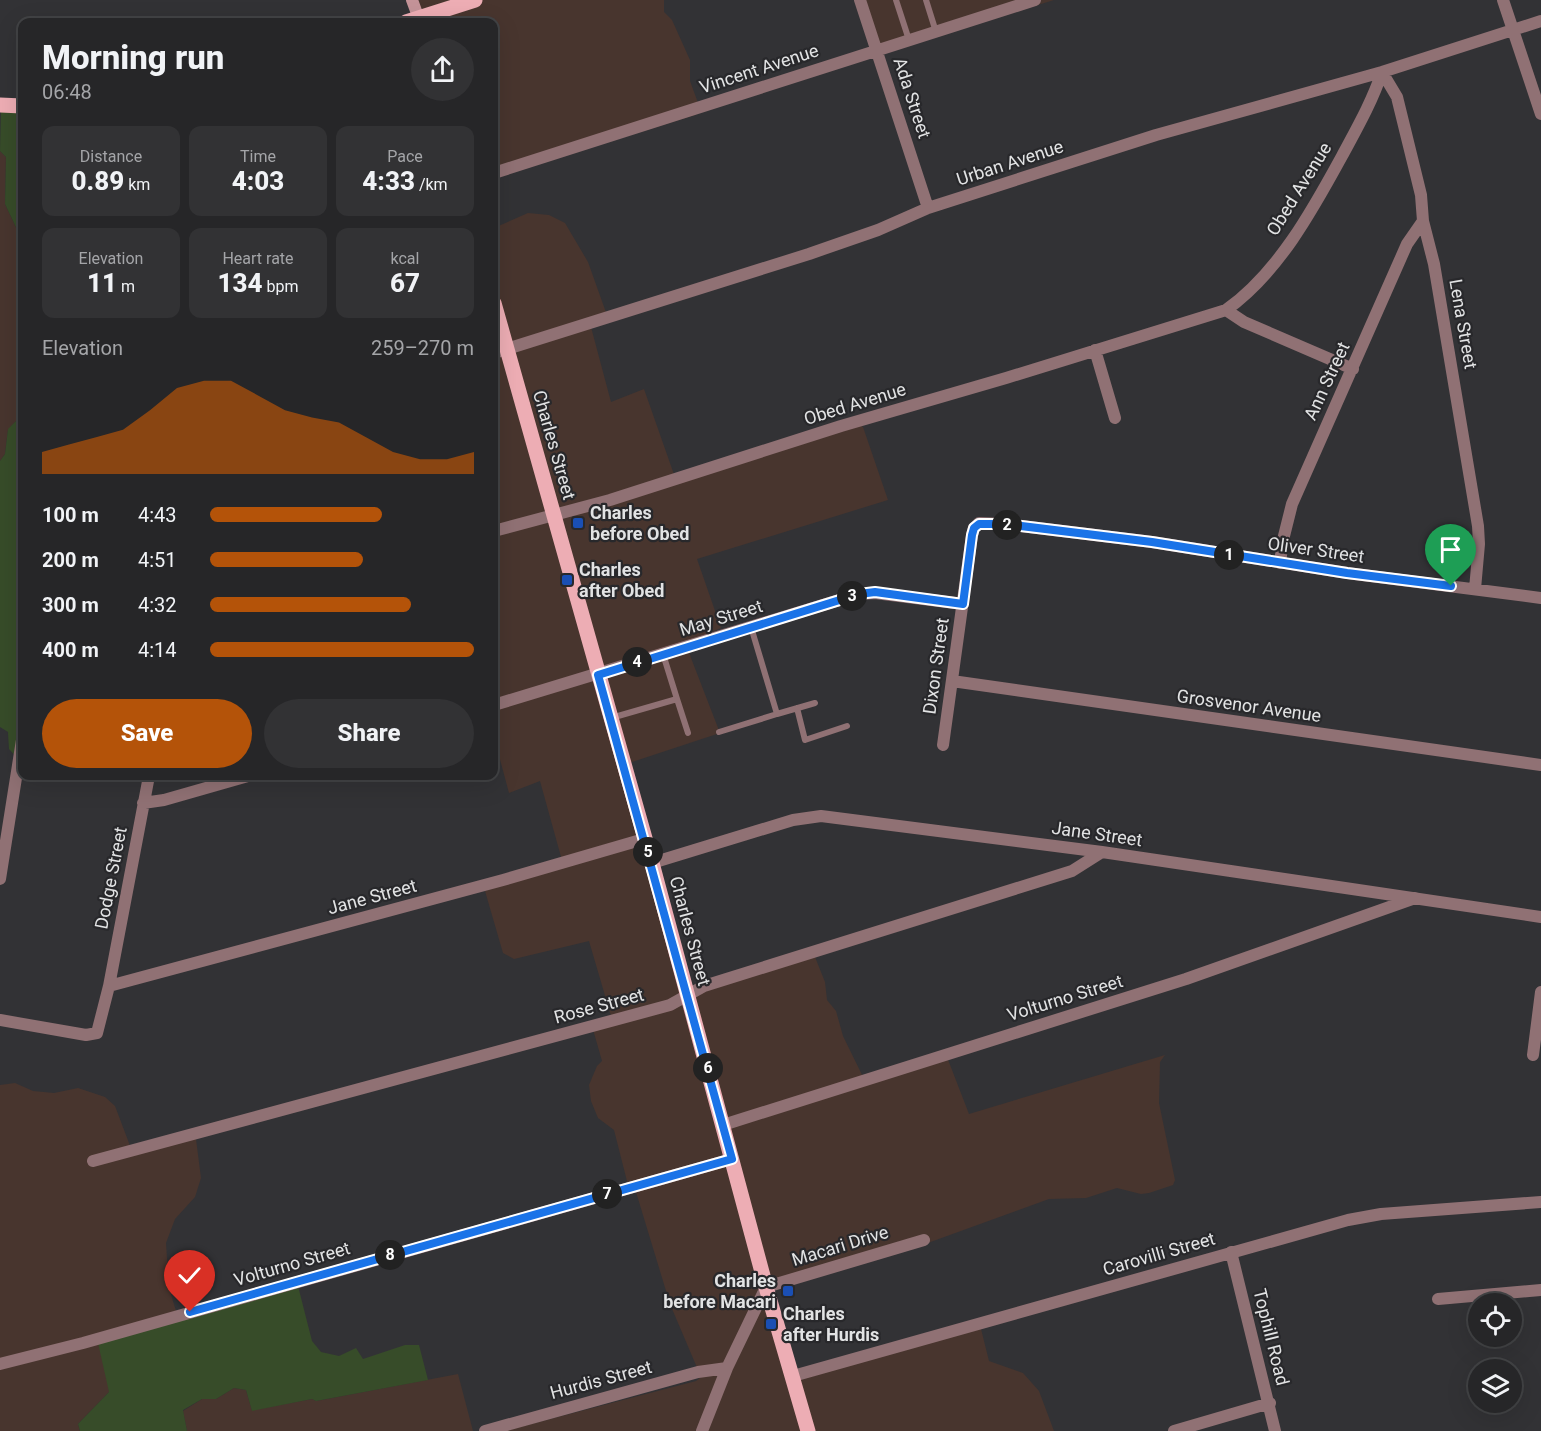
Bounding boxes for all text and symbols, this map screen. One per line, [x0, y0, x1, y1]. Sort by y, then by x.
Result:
text: Morning run [42, 38, 224, 77]
button: share [411, 38, 474, 101]
street label: Vincent Avenue [697, 39, 821, 98]
street label: Ada Street [890, 55, 935, 141]
text: 06:48 [42, 80, 92, 104]
street label: Urban Avenue [954, 135, 1066, 190]
street label: Obed Avenue [1262, 138, 1335, 239]
text: Distance [80, 147, 142, 166]
text: Time [240, 147, 276, 166]
text: Pace [387, 147, 423, 166]
text: 0.89 [72, 166, 124, 196]
text: 4:03 [232, 166, 284, 196]
text: 4:33 [362, 166, 415, 196]
text: km [124, 175, 150, 194]
text: /km [415, 175, 448, 194]
text: Elevation [79, 249, 143, 268]
text: Heart rate [222, 249, 294, 268]
text: kcal [391, 249, 419, 268]
text: 11 [87, 268, 117, 298]
text: 134 [218, 268, 263, 298]
text: 67 [390, 268, 420, 298]
text: m [117, 277, 135, 296]
text: bpm [263, 277, 298, 296]
street label: Lena Street [1445, 277, 1482, 371]
text: Elevation [42, 336, 123, 360]
text: 259–270 m [371, 336, 474, 360]
street label: Ann Street [1299, 338, 1354, 423]
street label: Obed Avenue [801, 378, 908, 429]
street label: Charles Street [529, 388, 580, 502]
place label: Charles before Obed [590, 502, 689, 544]
text: 100 m [42, 503, 99, 527]
text: 4:43 [138, 503, 177, 527]
pin: 2 [992, 510, 1022, 540]
text: 2 [1002, 515, 1012, 534]
marker: Charles before Obed [571, 516, 585, 530]
pin [1425, 524, 1476, 586]
street label: Oliver Street [1266, 532, 1366, 567]
icon: arrive [1434, 533, 1467, 566]
pin: 1 [1214, 540, 1244, 570]
text: 1 [1224, 545, 1234, 564]
text: 200 m [42, 548, 99, 572]
text: 4:51 [138, 548, 177, 572]
place label: Charles after Obed [579, 559, 664, 601]
marker: Charles after Obed [560, 573, 574, 587]
pin: 3 [837, 581, 867, 611]
text: 3 [847, 586, 857, 605]
text: 300 m [42, 593, 99, 617]
text: 4:32 [138, 593, 177, 617]
street label: May Street [677, 595, 765, 640]
street label: Dixon Street [918, 616, 953, 715]
text: 400 m [42, 638, 99, 662]
text: 4:14 [138, 638, 177, 662]
pin: 4 [622, 647, 652, 677]
text: 4 [632, 652, 642, 671]
street label: Grosvenor Avenue [1176, 685, 1323, 726]
button: Save [42, 699, 252, 768]
button: Share [264, 699, 474, 768]
street label: Jane Street [1050, 817, 1144, 850]
street label: Dodge Street [90, 825, 131, 931]
pin: 5 [633, 837, 663, 867]
text: 5 [643, 842, 653, 861]
street label: Charles Street [666, 874, 715, 988]
street label: Jane Street [325, 875, 419, 918]
street label: Volturno Street [1005, 970, 1125, 1025]
street label: Rose Street [552, 983, 646, 1028]
pin: 6 [693, 1053, 723, 1083]
text: 6 [703, 1058, 713, 1077]
pin: 7 [592, 1179, 622, 1209]
text: 7 [602, 1184, 612, 1203]
street label: Macari Drive [789, 1221, 891, 1270]
street label: Carovilli Street [1100, 1227, 1217, 1280]
street label: Volturno Street [231, 1237, 352, 1290]
pin: 8 [375, 1240, 405, 1270]
text: 8 [385, 1245, 395, 1264]
pin [164, 1250, 215, 1312]
icon: check [173, 1259, 206, 1292]
place label: Charles before Macari [663, 1270, 776, 1312]
marker: Charles before Macari [781, 1284, 795, 1298]
street label: Tophill Road [1249, 1286, 1294, 1387]
map controls [1468, 1293, 1522, 1413]
button: locate [1468, 1293, 1522, 1347]
place label: Charles after Hurdis [783, 1303, 879, 1345]
marker: Charles after Hurdis [764, 1317, 778, 1331]
street label: Hurdis Street [548, 1356, 654, 1403]
button: layers [1468, 1359, 1522, 1413]

